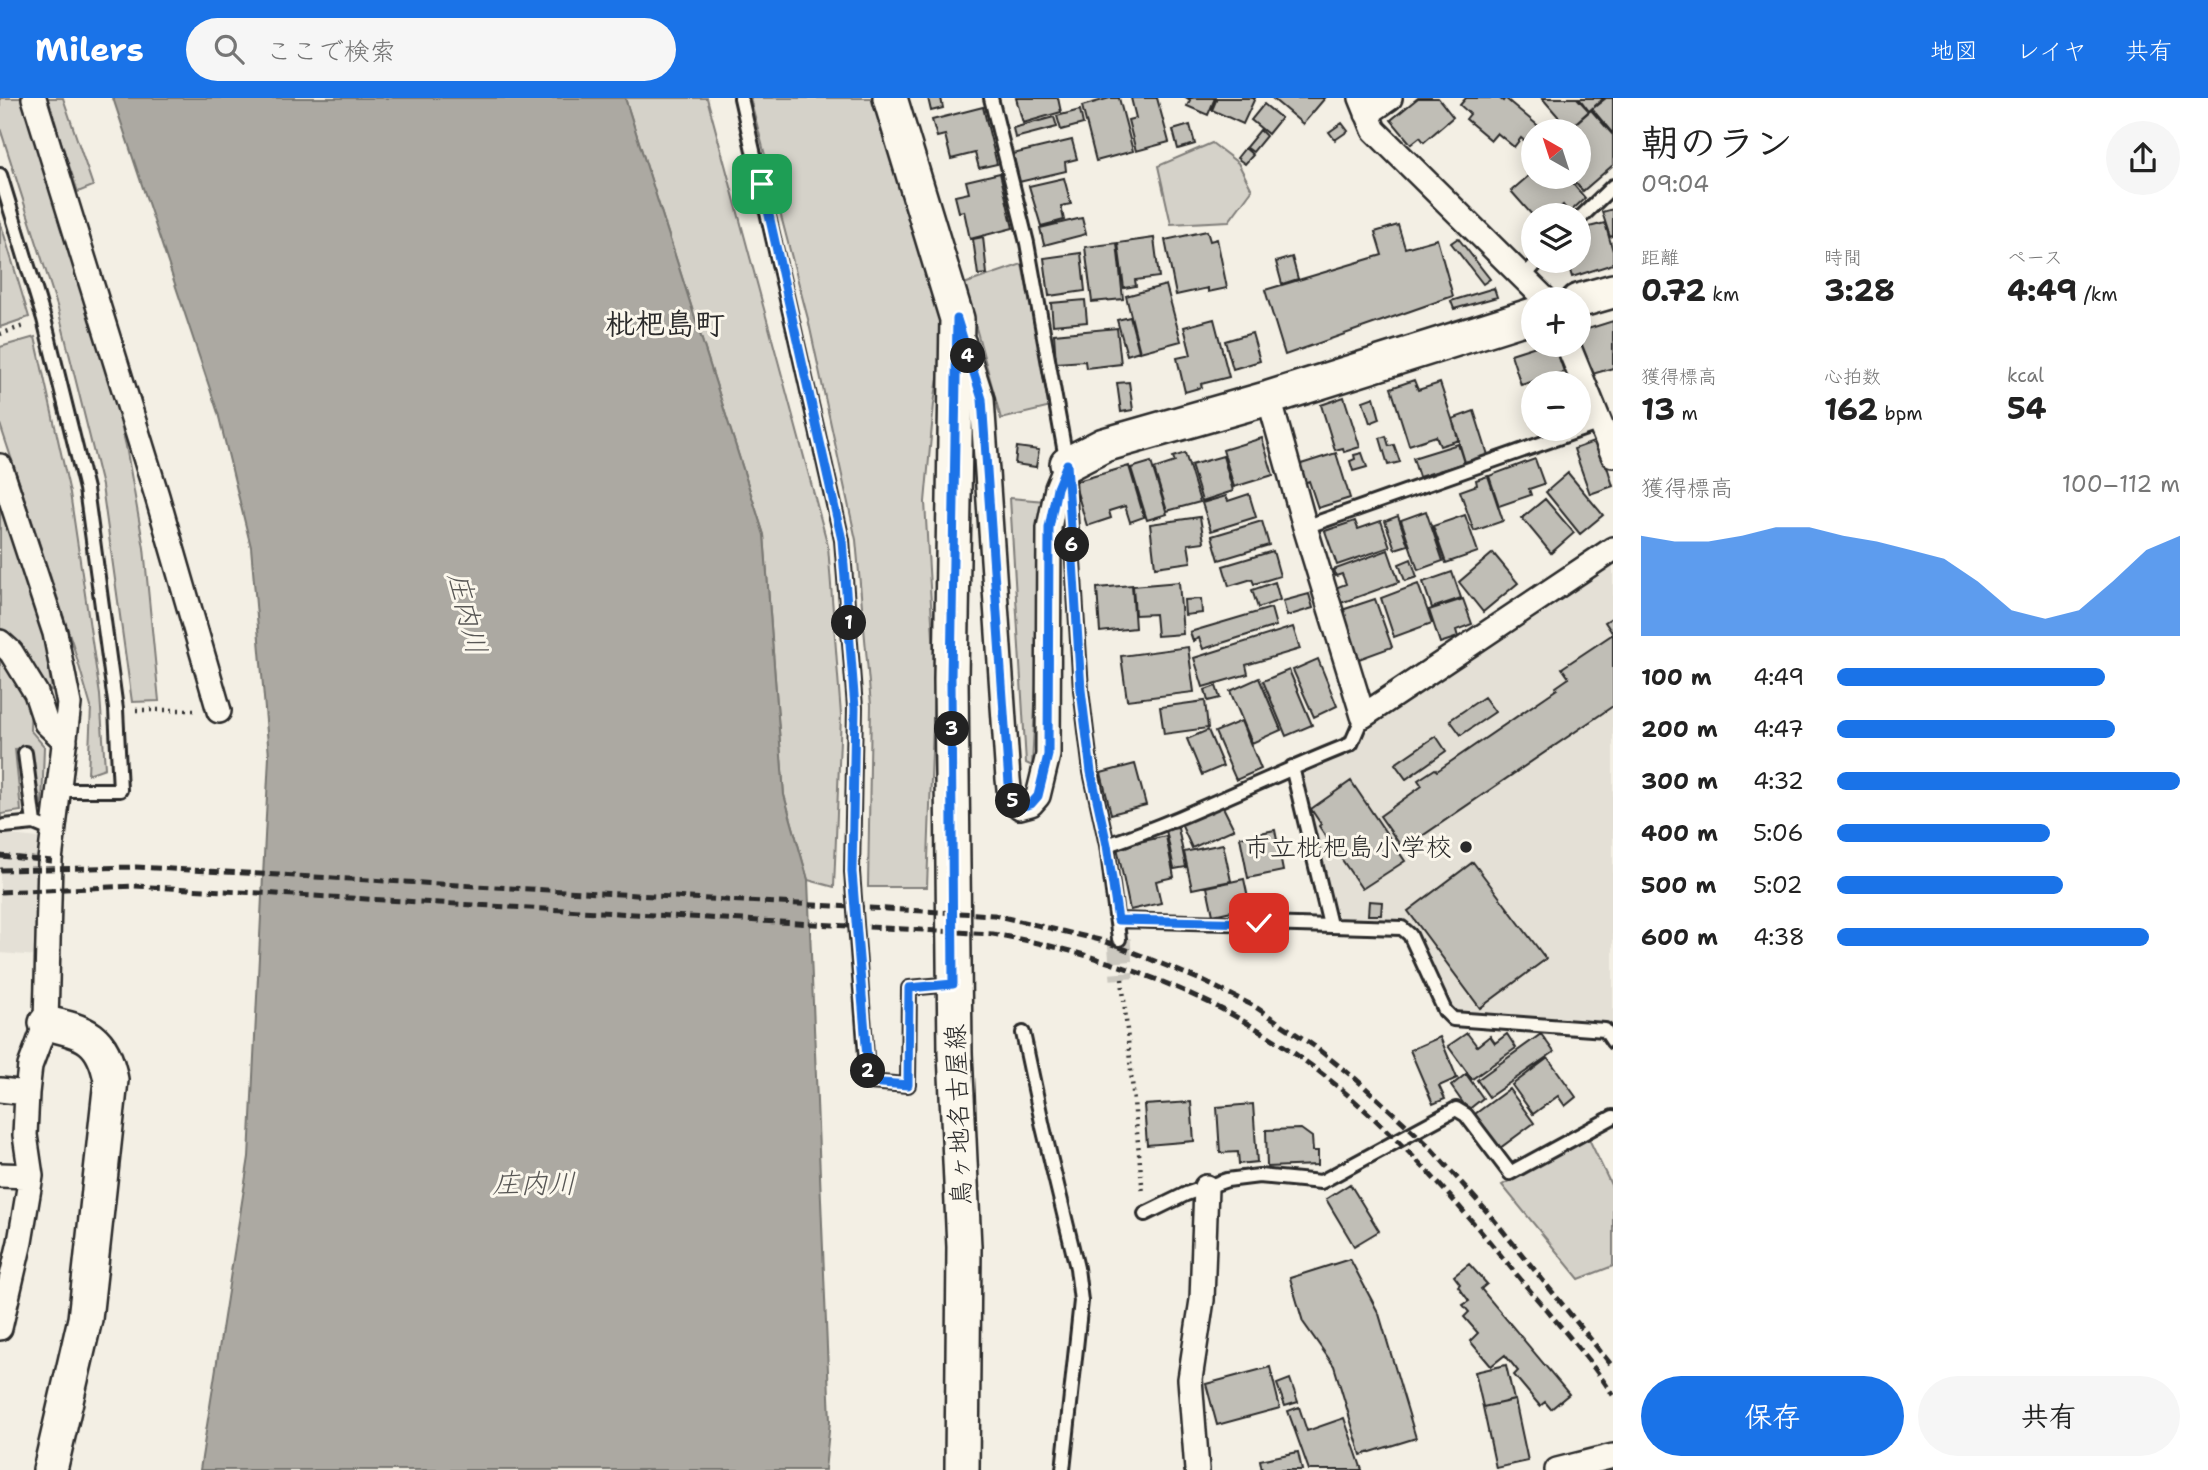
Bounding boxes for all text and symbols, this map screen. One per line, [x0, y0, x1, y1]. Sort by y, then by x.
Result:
search box [186, 18, 676, 81]
text: Milers [35, 27, 144, 72]
icon: search [210, 30, 248, 68]
text: ここで検索 [266, 33, 396, 68]
text: 地図 [1930, 35, 1978, 67]
text: レイヤ [2016, 35, 2087, 67]
text: 共有 [2125, 35, 2173, 67]
text: 朝のラン [1641, 117, 1793, 168]
north arrow [1521, 119, 1591, 189]
map controls [1521, 119, 1591, 441]
button: share [2106, 121, 2180, 195]
pin [732, 154, 792, 214]
icon: arrive [743, 165, 781, 203]
text: 09:04 [1641, 169, 1709, 199]
button: layers [1521, 203, 1591, 273]
text: 距離 [1641, 245, 1679, 270]
text: 時間 [1824, 245, 1862, 270]
text: ペース [2007, 245, 2063, 270]
text: 0.72 [1641, 270, 1706, 311]
text: 3:28 [1824, 270, 1895, 311]
text: 4:49 [2007, 270, 2077, 311]
text: km [1706, 282, 1739, 307]
text: /km [2077, 282, 2118, 307]
button: + [1521, 287, 1591, 357]
district label: 枇杷島町 [605, 303, 725, 344]
pin: 4 [950, 338, 986, 374]
text: 4 [961, 343, 974, 368]
text: kcal [2007, 363, 2044, 388]
text: 獲得標高 [1641, 364, 1717, 389]
text: 心拍数 [1824, 364, 1881, 389]
button: − [1521, 371, 1591, 441]
text: 54 [2007, 388, 2047, 429]
text: 13 [1641, 389, 1675, 430]
text: 162 [1824, 389, 1878, 430]
text: m [1675, 401, 1698, 426]
text: bpm [1878, 401, 1923, 426]
text: 100–112 m [2062, 469, 2180, 499]
text: 獲得標高 [1641, 473, 1733, 503]
pin: 6 [1054, 528, 1090, 562]
text: 6 [1065, 532, 1078, 557]
water label: 庄内川 [439, 568, 497, 658]
pin: 1 [832, 606, 866, 640]
text: 1 [844, 610, 853, 635]
text: 100 m [1641, 662, 1712, 692]
text: 4:49 [1753, 662, 1804, 692]
pin: 3 [934, 712, 970, 746]
text: 200 m [1641, 714, 1718, 744]
text: 4:47 [1753, 714, 1804, 744]
text: 3 [945, 716, 958, 741]
text: 300 m [1641, 766, 1718, 796]
text: 4:32 [1753, 766, 1804, 796]
pin: 5 [996, 784, 1030, 818]
text: 5 [1007, 788, 1018, 813]
text: 400 m [1641, 818, 1718, 848]
text: 5:06 [1753, 818, 1804, 848]
place label: 市立枇杷島小学校 [1244, 829, 1452, 864]
marker: 市立枇杷島小学校 [1458, 839, 1474, 855]
text: 500 m [1641, 870, 1716, 900]
text: 5:02 [1753, 870, 1803, 900]
pin [1229, 893, 1289, 953]
icon: check [1240, 904, 1278, 942]
text: 600 m [1641, 922, 1718, 952]
text: 4:38 [1753, 922, 1805, 952]
street label: 鳥ヶ地名古屋線 [937, 1023, 978, 1207]
pin: 2 [850, 1054, 886, 1088]
text: 2 [861, 1058, 874, 1083]
water label: 庄内川 [492, 1164, 576, 1202]
button: 保存 [1641, 1376, 1904, 1456]
button: 共有 [1918, 1376, 2180, 1456]

